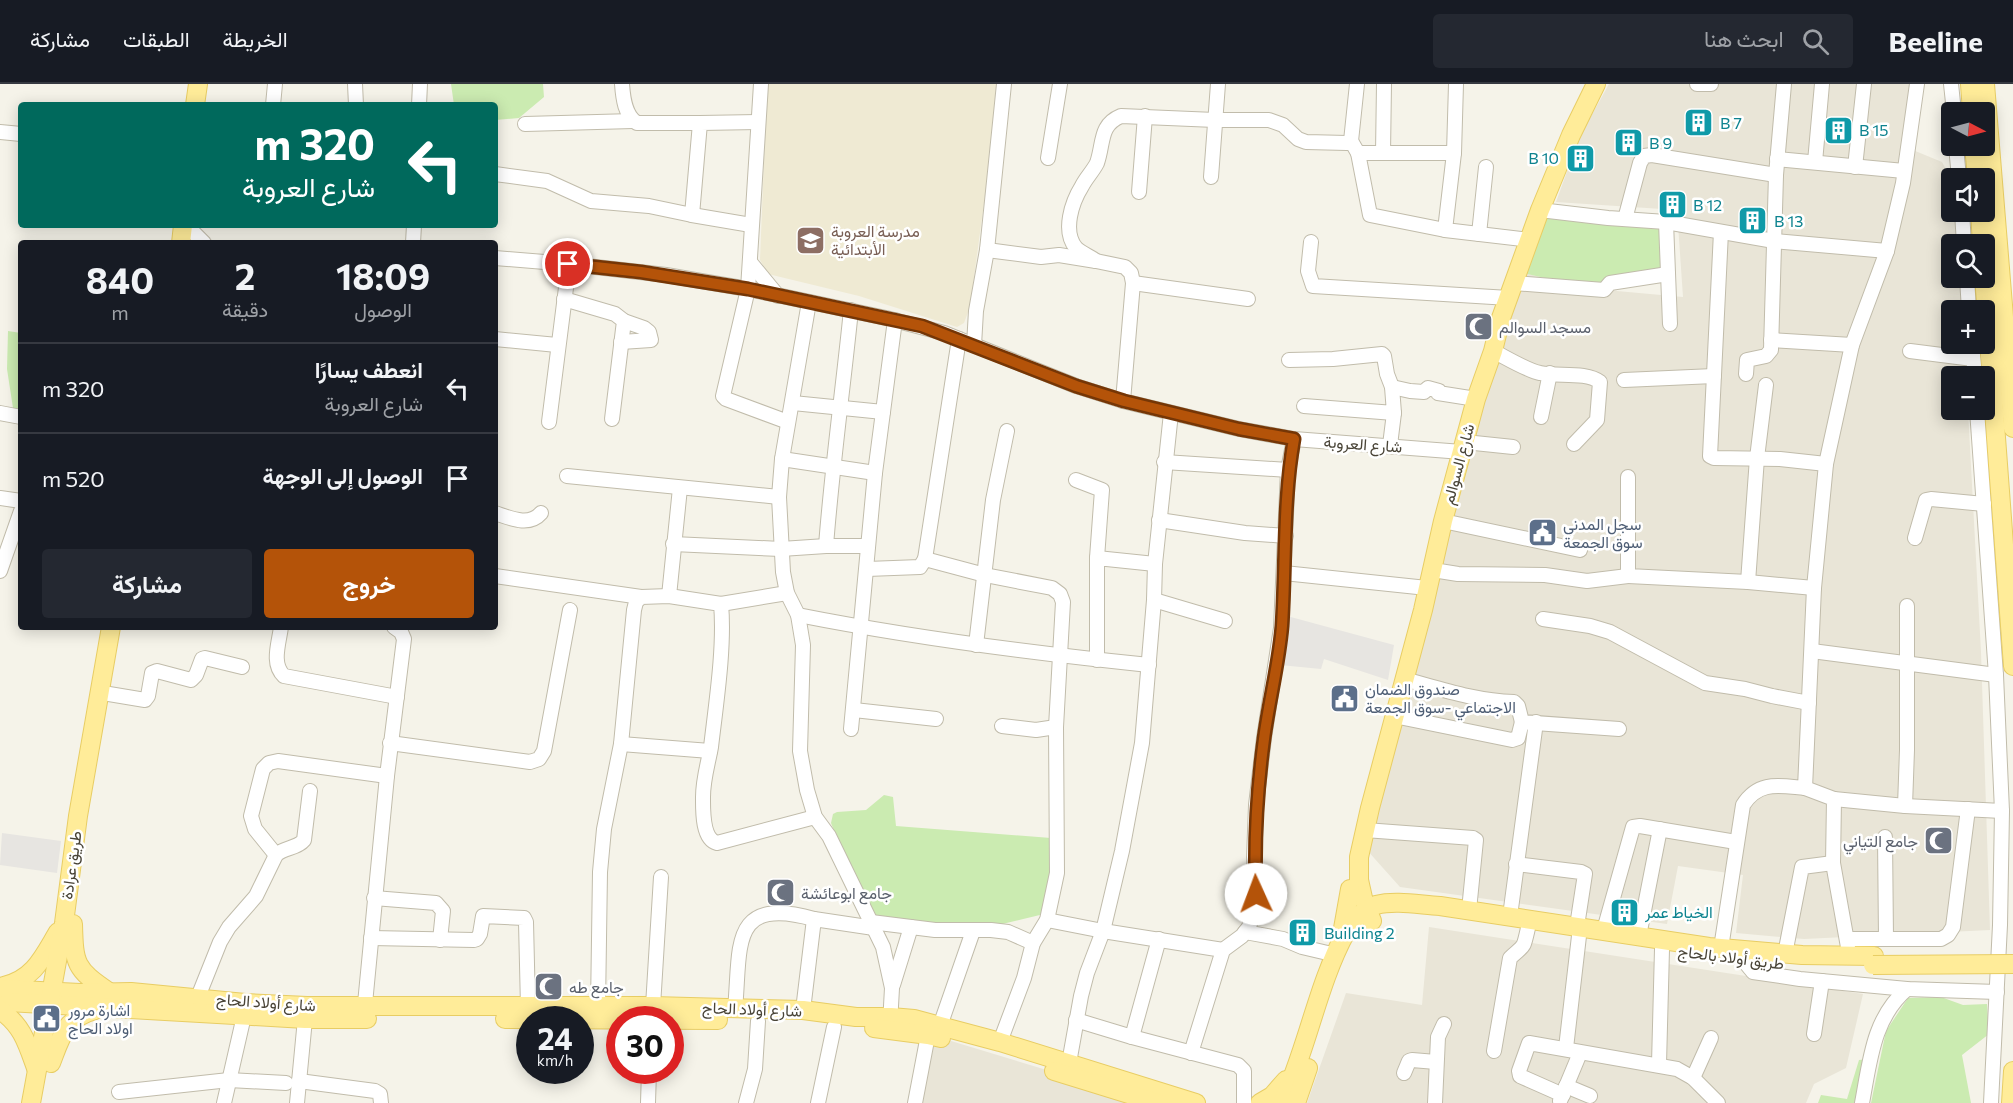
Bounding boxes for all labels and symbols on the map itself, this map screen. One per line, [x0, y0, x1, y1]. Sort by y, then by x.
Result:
north arrow [1941, 102, 1995, 156]
building icon: B 7 [1683, 107, 1715, 139]
place label: B 7 [1720, 113, 1742, 132]
building icon: B 15 [1822, 114, 1854, 146]
place label: B 15 [1859, 120, 1888, 139]
building icon: B 9 [1612, 127, 1644, 159]
place label: B 9 [1649, 133, 1672, 152]
building icon: B 10 [1564, 142, 1596, 174]
place label: B 10 [1528, 148, 1559, 167]
building icon: B 12 [1656, 189, 1688, 221]
place label: B 12 [1693, 195, 1722, 214]
building icon: B 13 [1737, 205, 1769, 237]
place label: B 13 [1774, 211, 1803, 230]
place label: مدرسة العروبة الأبتدائية [831, 221, 920, 259]
school or university icon: مدرسة العروبة الأبتدائية [794, 224, 826, 256]
pin [542, 238, 593, 289]
mosque icon: مسجد السوالم [1462, 311, 1494, 343]
place label: مسجد السوالم [1499, 317, 1591, 338]
street label: شارع السوالم [1438, 421, 1480, 507]
street label: شارع العروبة [1323, 431, 1403, 459]
place label: سجل المدني سوق الجمعة [1563, 514, 1643, 553]
public building icon: سجل المدني سوق الجمعة [1526, 517, 1558, 549]
place label: صندوق الضمان الاجتماعي -سوق الجمعة [1365, 679, 1516, 721]
public building icon: صندوق الضمان الاجتماعي -سوق الجمعة [1328, 682, 1360, 714]
mosque icon: جامع التياني [1923, 825, 1955, 857]
street label: طريق عرادة [56, 829, 87, 901]
place label: جامع التياني [1843, 831, 1918, 855]
position arrow [1224, 862, 1288, 926]
mosque icon: جامع ابوعائشة [764, 877, 796, 909]
place label: جامع ابوعائشة [801, 883, 892, 905]
building icon: الخياط عمر [1608, 896, 1640, 928]
place label: الخياط عمر [1644, 902, 1713, 923]
building icon: Building 2 [1287, 917, 1319, 949]
place label: Building 2 [1324, 923, 1395, 942]
street label: طريق أولاد بالحاج [1676, 941, 1785, 975]
mosque icon: جامع طه [532, 971, 564, 1003]
place label: جامع طه [569, 977, 624, 999]
street label: شارع أولاد الحاج [215, 989, 317, 1017]
street label: شارع أولاد الحاج [702, 997, 802, 1023]
place label: اشارة مرور اولاد الحاج [67, 1000, 133, 1040]
public building icon: اشارة مرور اولاد الحاج [31, 1003, 63, 1035]
speed limit sign: 30 [606, 1006, 684, 1084]

